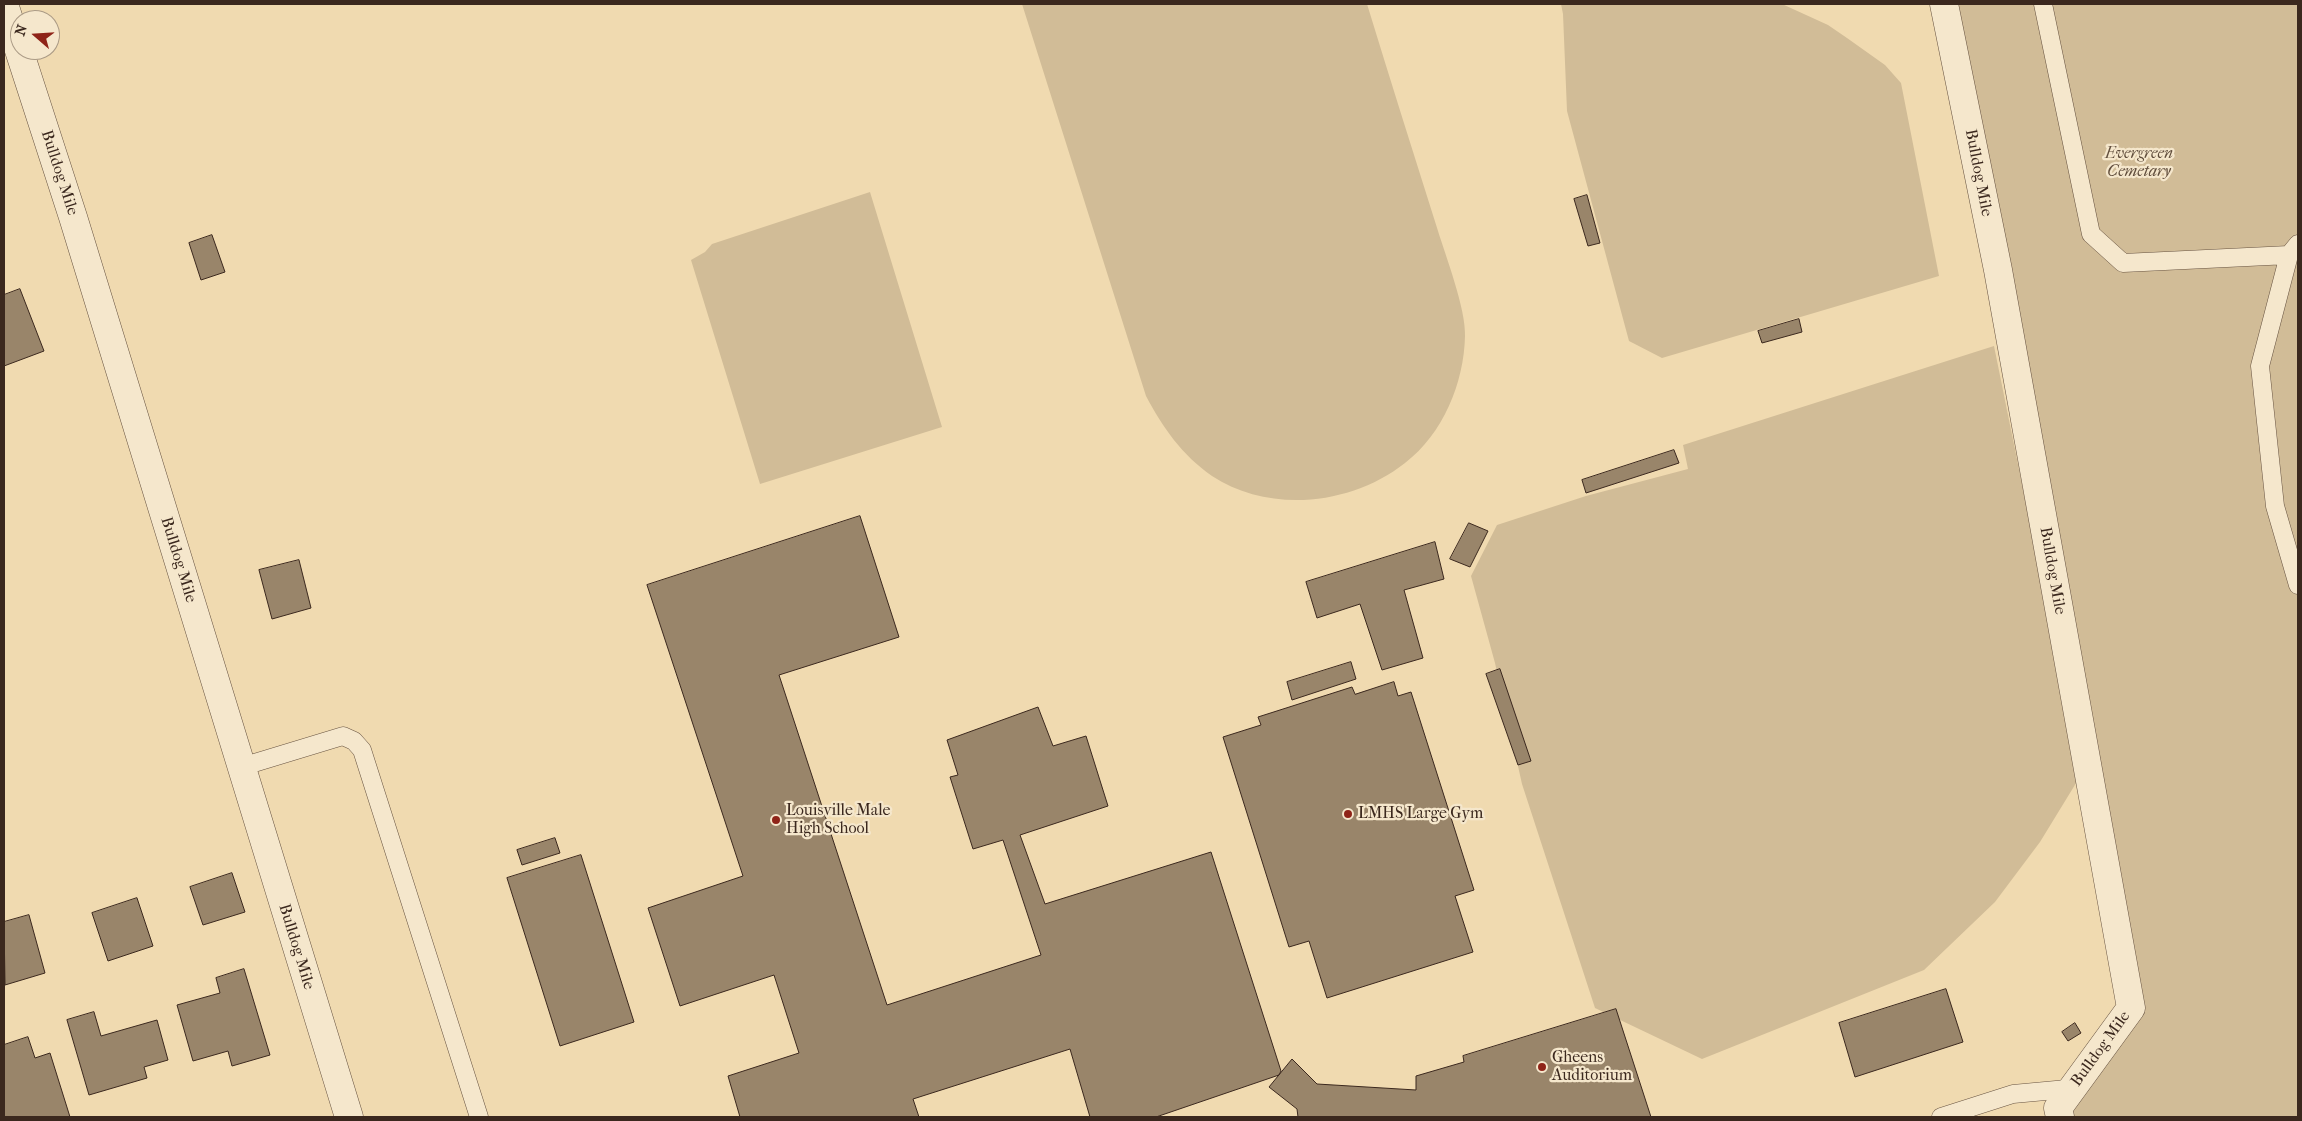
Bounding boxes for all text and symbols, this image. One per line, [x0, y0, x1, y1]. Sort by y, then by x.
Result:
north arrow [10, 10, 60, 60]
text: N [12, 22, 31, 38]
street label: Bulldog Mile [36, 128, 82, 218]
street label: Bulldog Mile [1960, 128, 1996, 218]
park label: Evergreen Cemetary [2105, 144, 2173, 182]
street label: Bulldog Mile [156, 515, 200, 605]
street label: Bulldog Mile [2035, 526, 2069, 616]
place label: Louisville Male High School [786, 801, 890, 839]
place label: LMHS Large Gym [1358, 804, 1483, 824]
marker: LMHS Large Gym [1342, 808, 1354, 820]
marker: Louisville Male High School [770, 814, 782, 826]
street label: Bulldog Mile [274, 902, 318, 992]
street label: Bulldog Mile [2067, 1008, 2135, 1090]
place label: Gheens Auditorium [1552, 1048, 1632, 1086]
marker: Gheens Auditorium [1536, 1061, 1548, 1073]

